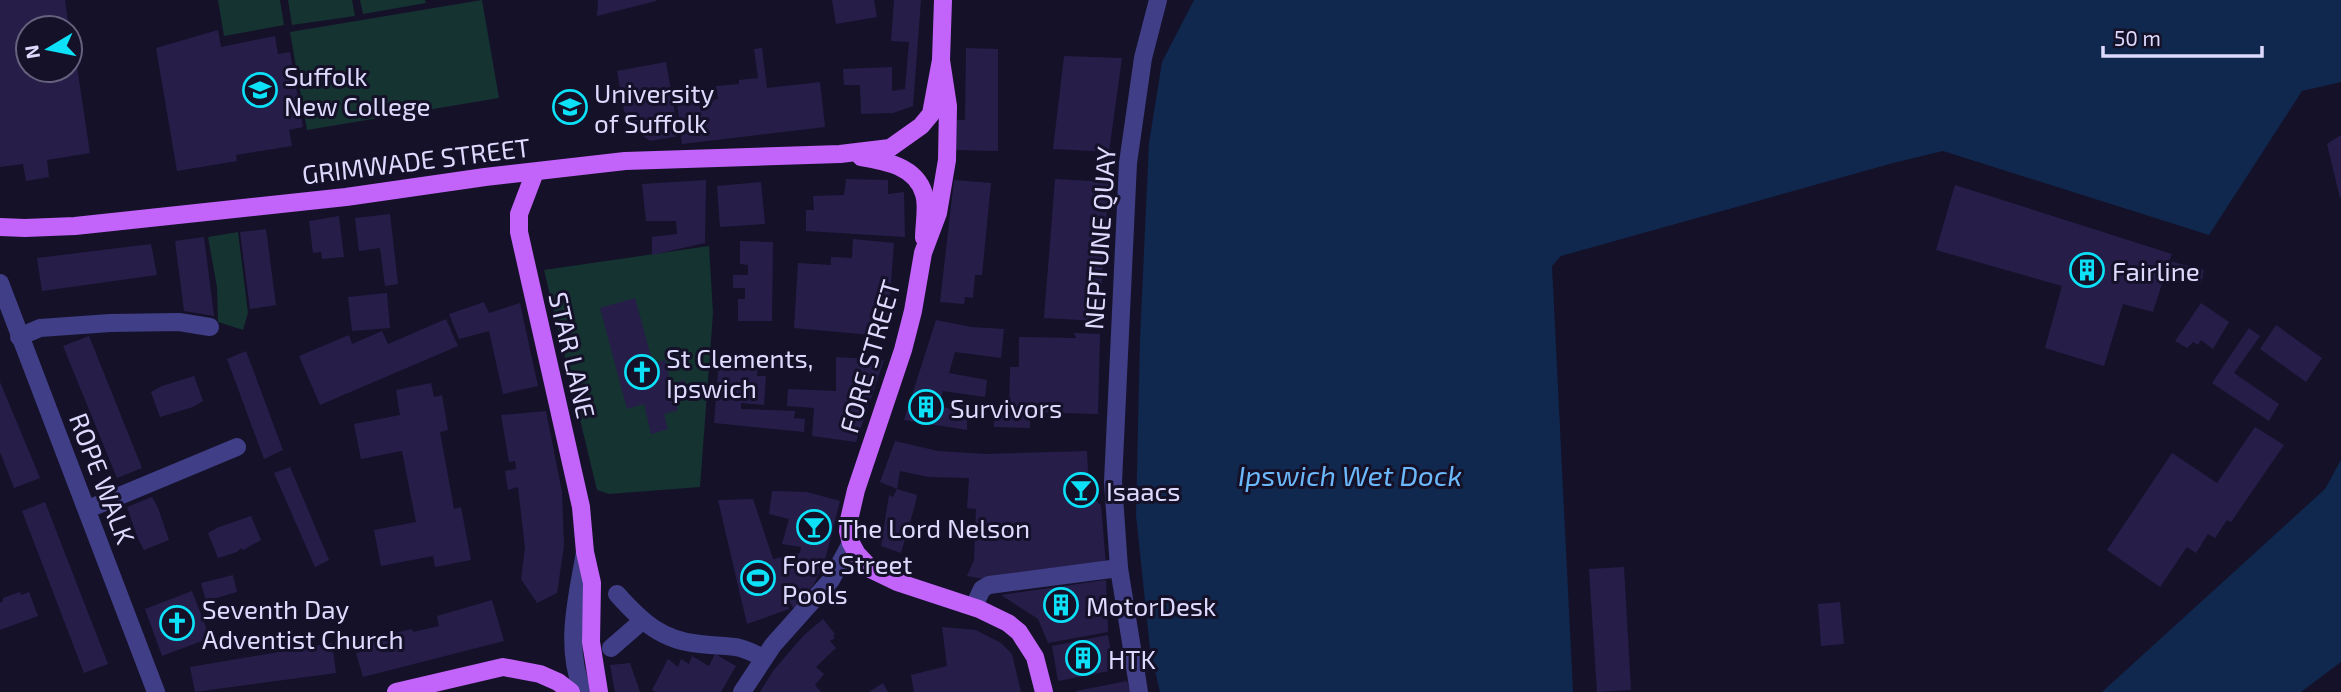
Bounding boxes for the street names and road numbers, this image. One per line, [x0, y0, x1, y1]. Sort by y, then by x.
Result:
street label: GRIMWADE STREET [300, 131, 532, 189]
street label: NEPTUNE QUAY [1077, 145, 1121, 331]
street label: FORE STREET [832, 276, 906, 436]
street label: STAR LANE [543, 289, 603, 421]
street label: ROPE WALK [64, 408, 142, 548]

